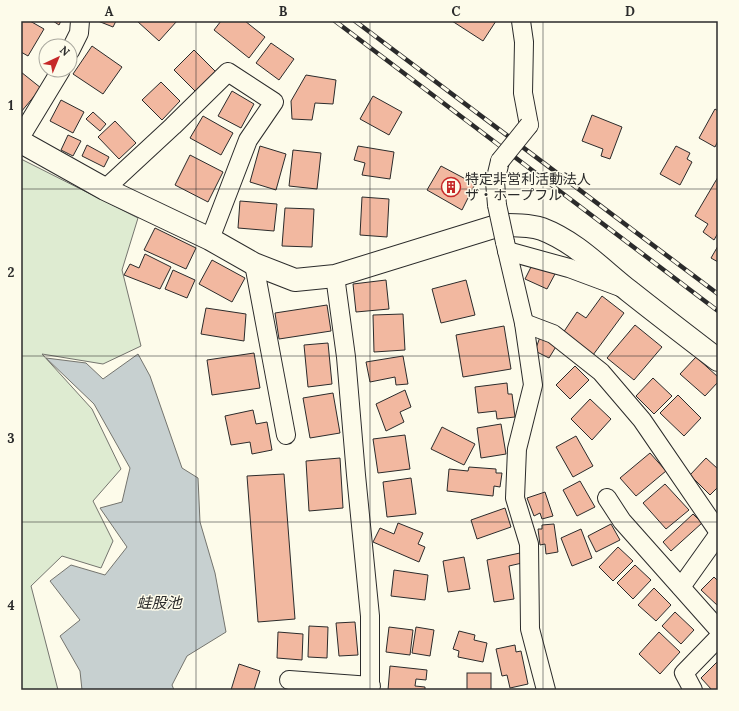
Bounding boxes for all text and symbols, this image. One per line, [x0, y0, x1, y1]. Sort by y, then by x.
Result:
text: A [105, 3, 114, 20]
text: B [279, 3, 288, 20]
text: C [452, 3, 461, 20]
text: D [625, 3, 635, 20]
north arrow [38, 38, 78, 78]
text: N [57, 43, 73, 59]
text: 1 [8, 97, 14, 114]
place label: 特定非営利活動法人 ザ・ホープフル [465, 170, 591, 204]
building icon: 特定非営利活動法人 ザ・ホープフル [440, 176, 462, 198]
text: 2 [8, 264, 15, 281]
text: 3 [7, 430, 15, 447]
water label: 蛙股池 [136, 593, 183, 612]
text: 4 [7, 597, 15, 614]

